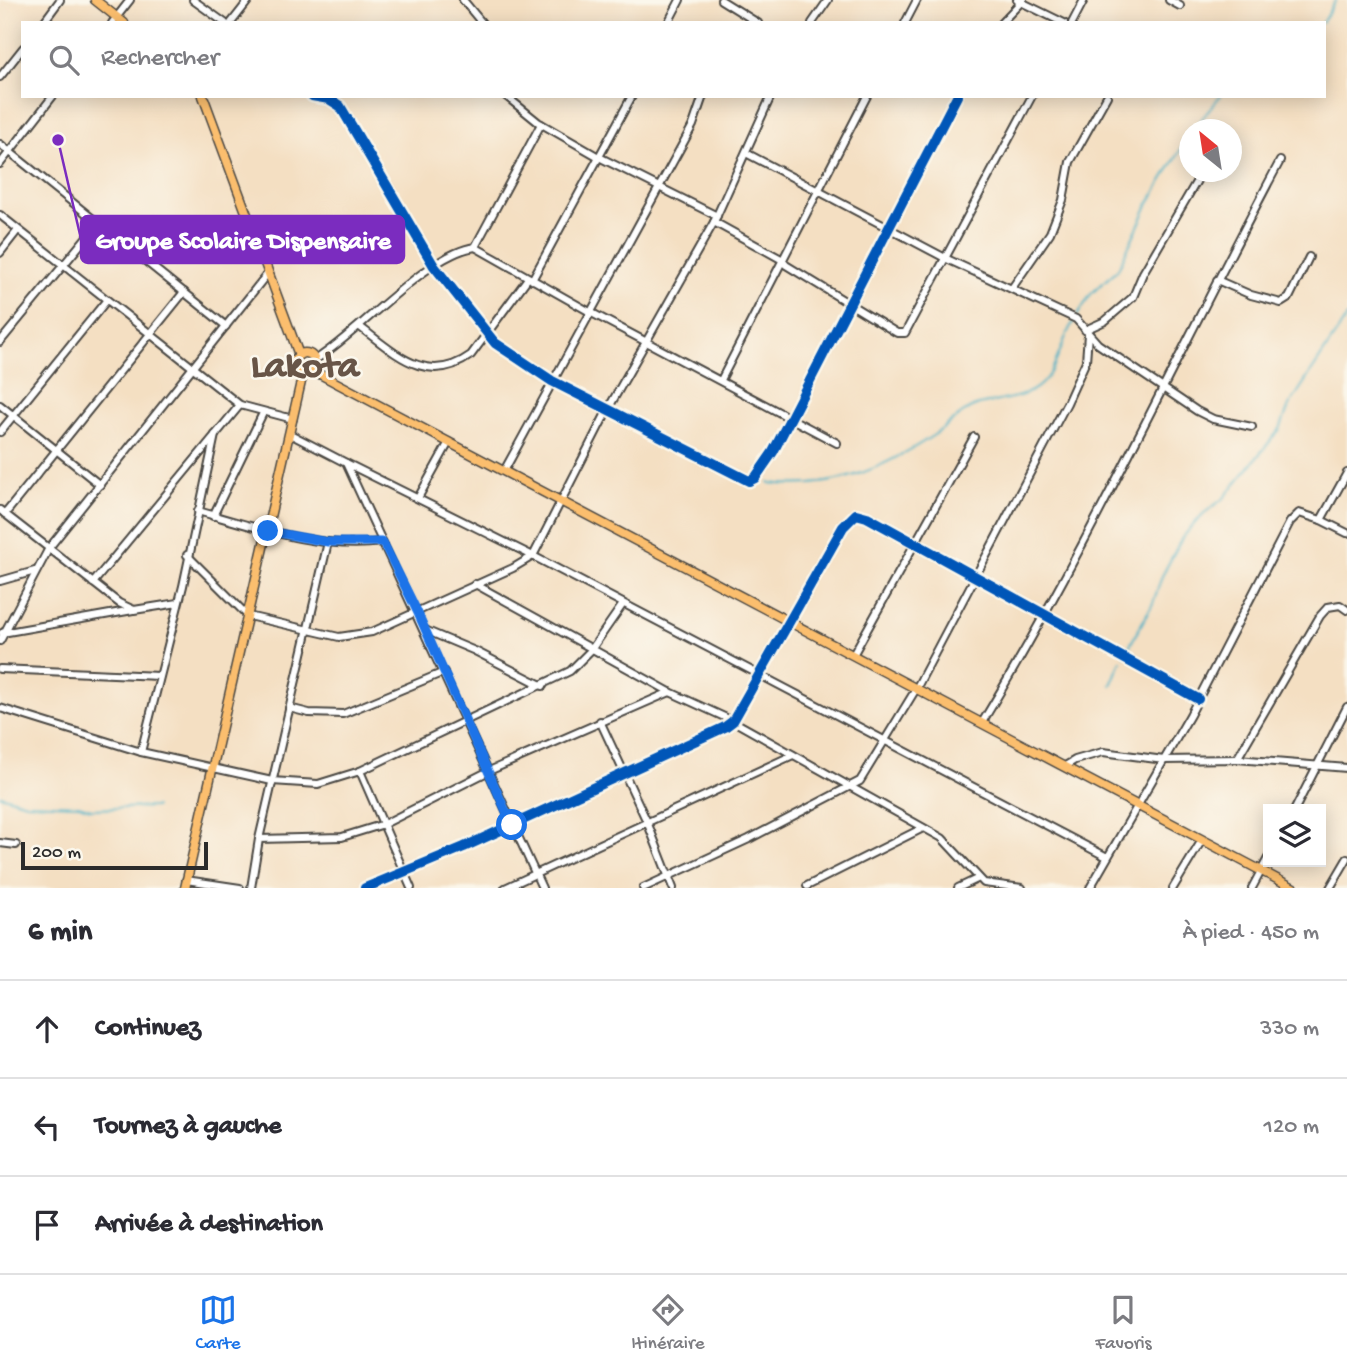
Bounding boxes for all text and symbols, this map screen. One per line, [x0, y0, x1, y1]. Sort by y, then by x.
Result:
search box [21, 21, 1326, 98]
icon: search [45, 41, 83, 79]
text: Rechercher [101, 44, 219, 75]
north arrow [1179, 119, 1242, 182]
callout: Groupe Scolaire Dispensaire [81, 216, 404, 263]
text: Groupe Scolaire Dispensaire [95, 228, 392, 259]
district label: Lakota [251, 346, 361, 390]
route end [252, 515, 283, 546]
map controls [1263, 804, 1326, 867]
button: layers [1263, 804, 1326, 867]
route start [496, 809, 527, 840]
scale bar [21, 839, 208, 871]
text: 200 m [32, 842, 81, 865]
text: 6 min [28, 916, 92, 951]
text: À pied · 450 m [1182, 920, 1319, 947]
icon: ahead [28, 1010, 66, 1048]
text: Continuez [95, 1014, 201, 1045]
text: 330 m [1260, 1016, 1319, 1043]
icon: left [28, 1108, 66, 1146]
text: Tournez à gauche [95, 1112, 282, 1143]
text: 120 m [1264, 1114, 1319, 1141]
icon: arrive [28, 1206, 66, 1244]
text: Arrivée à destination [95, 1210, 323, 1241]
tab: Carte [195, 1291, 241, 1356]
tab: Itinéraire [631, 1291, 704, 1356]
tab: Favoris [1095, 1291, 1152, 1356]

